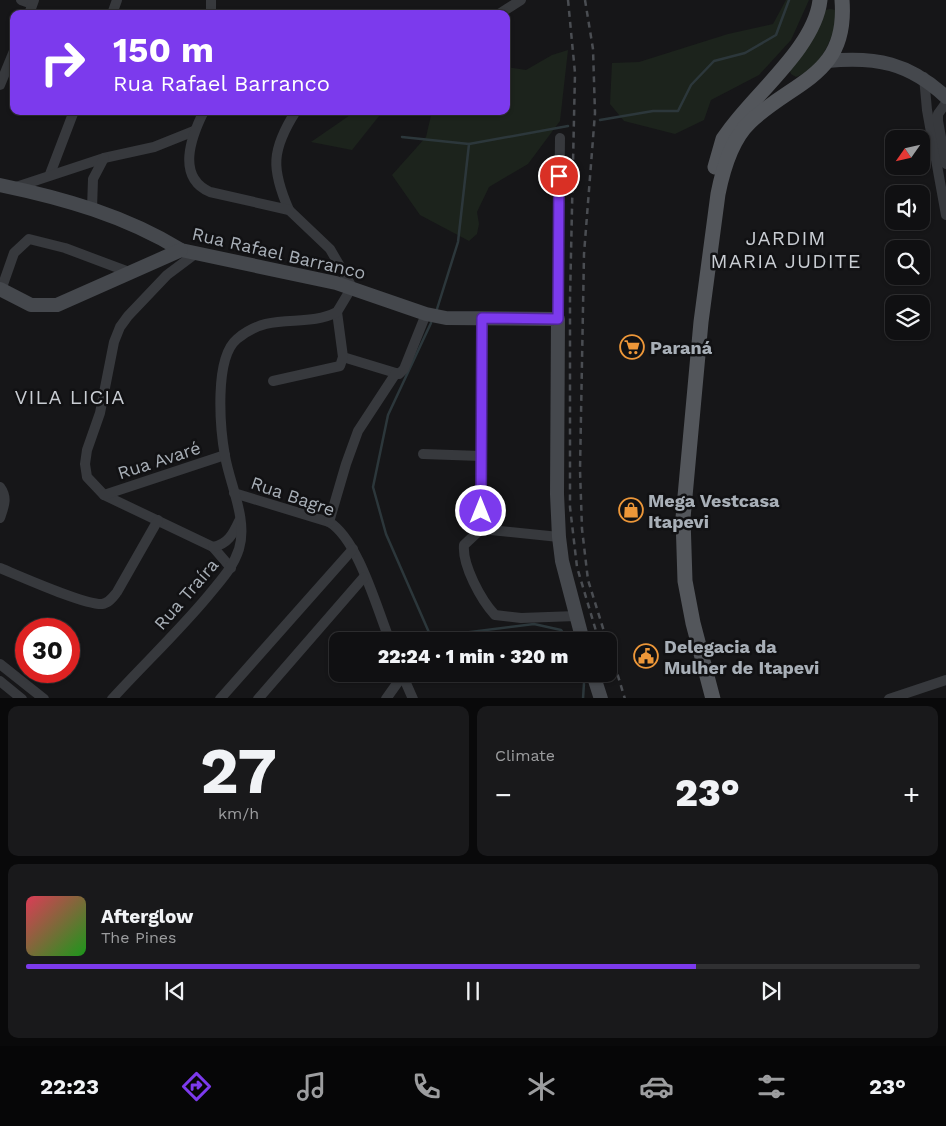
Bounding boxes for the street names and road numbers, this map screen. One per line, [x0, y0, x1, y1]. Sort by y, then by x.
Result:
street label: Rua Rafael Barranco [190, 223, 368, 283]
street label: Rua Avaré [115, 437, 203, 483]
street label: Rua Bagre [248, 472, 338, 520]
street label: Rua Traíra [149, 554, 223, 634]

